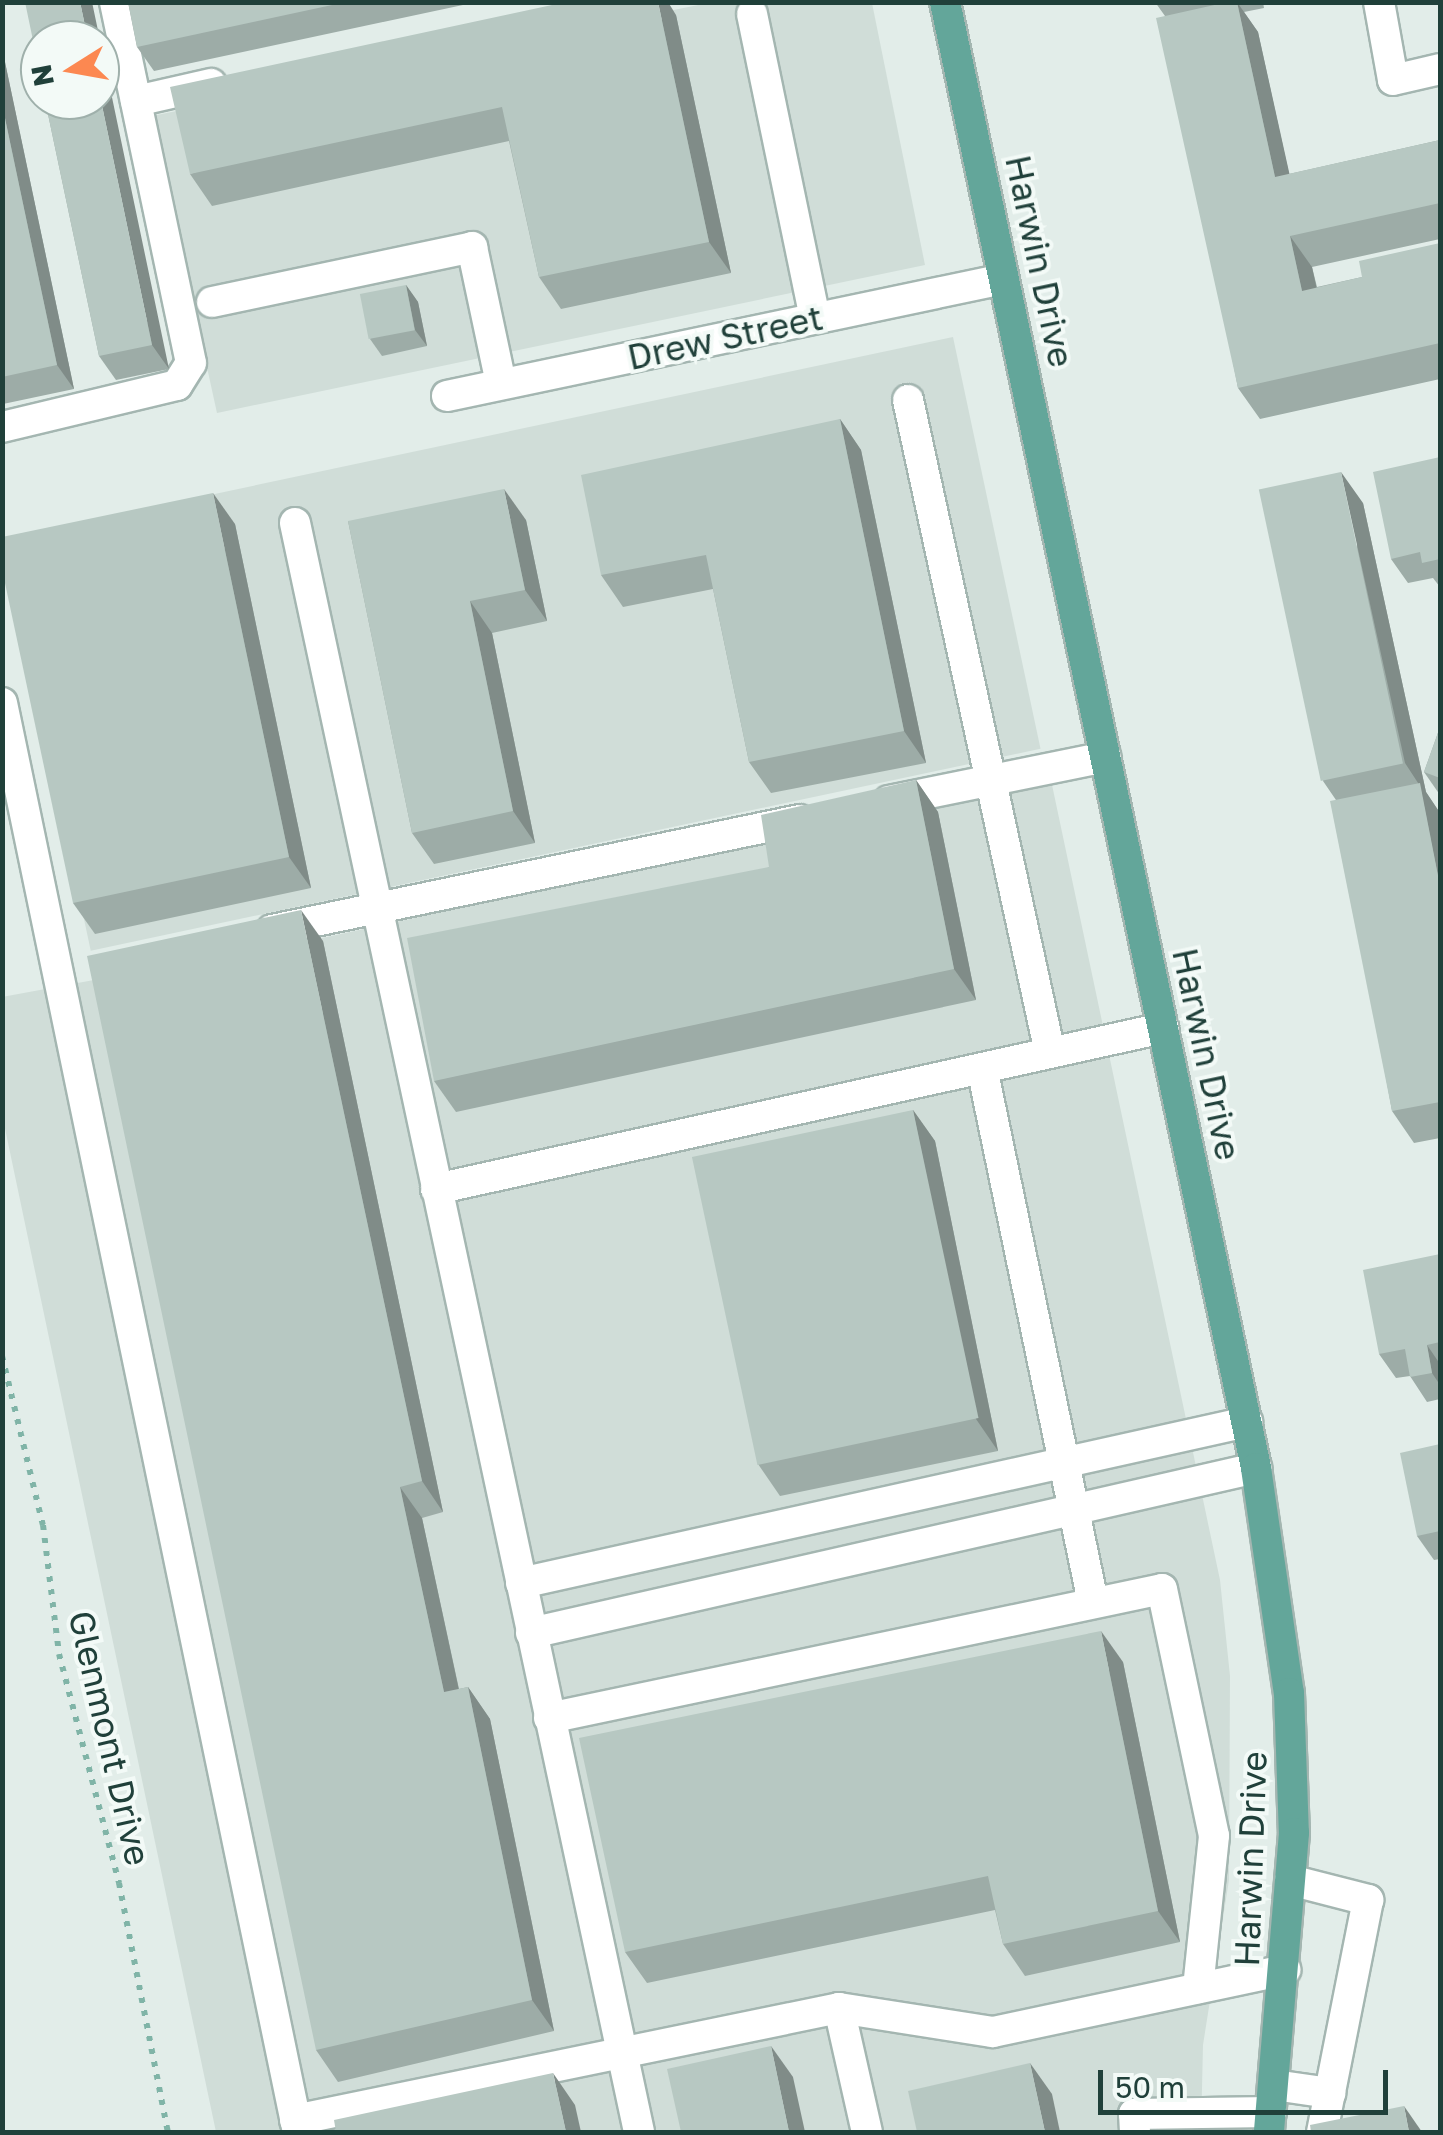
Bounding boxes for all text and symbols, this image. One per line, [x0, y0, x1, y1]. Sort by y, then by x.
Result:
north arrow [20, 20, 120, 120]
text: N [24, 62, 60, 89]
street label: Harwin Drive [997, 151, 1083, 371]
street label: Drew Street [624, 296, 826, 378]
street label: Harwin Drive [1164, 944, 1250, 1164]
street label: Glenmont Drive [60, 1607, 160, 1869]
street label: Harwin Drive [1225, 1751, 1275, 1967]
scale bar [1103, 2050, 1393, 2112]
text: 50 m [1115, 2069, 1185, 2105]

